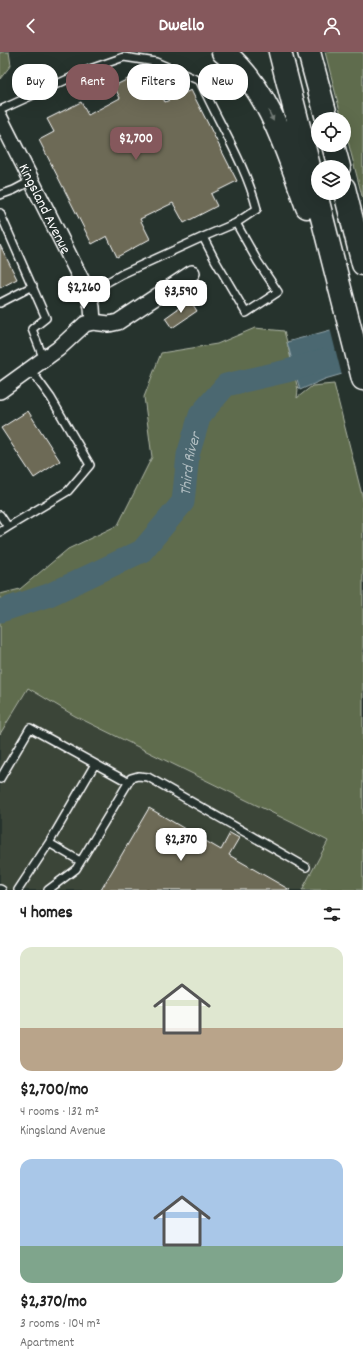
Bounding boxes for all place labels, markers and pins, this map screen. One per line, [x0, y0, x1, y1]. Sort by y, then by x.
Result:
pin: $2,700 [103, 127, 169, 161]
pin: $2,260 [51, 276, 117, 310]
pin: $3,590 [148, 280, 214, 314]
pin: $2,370 [148, 828, 214, 862]

